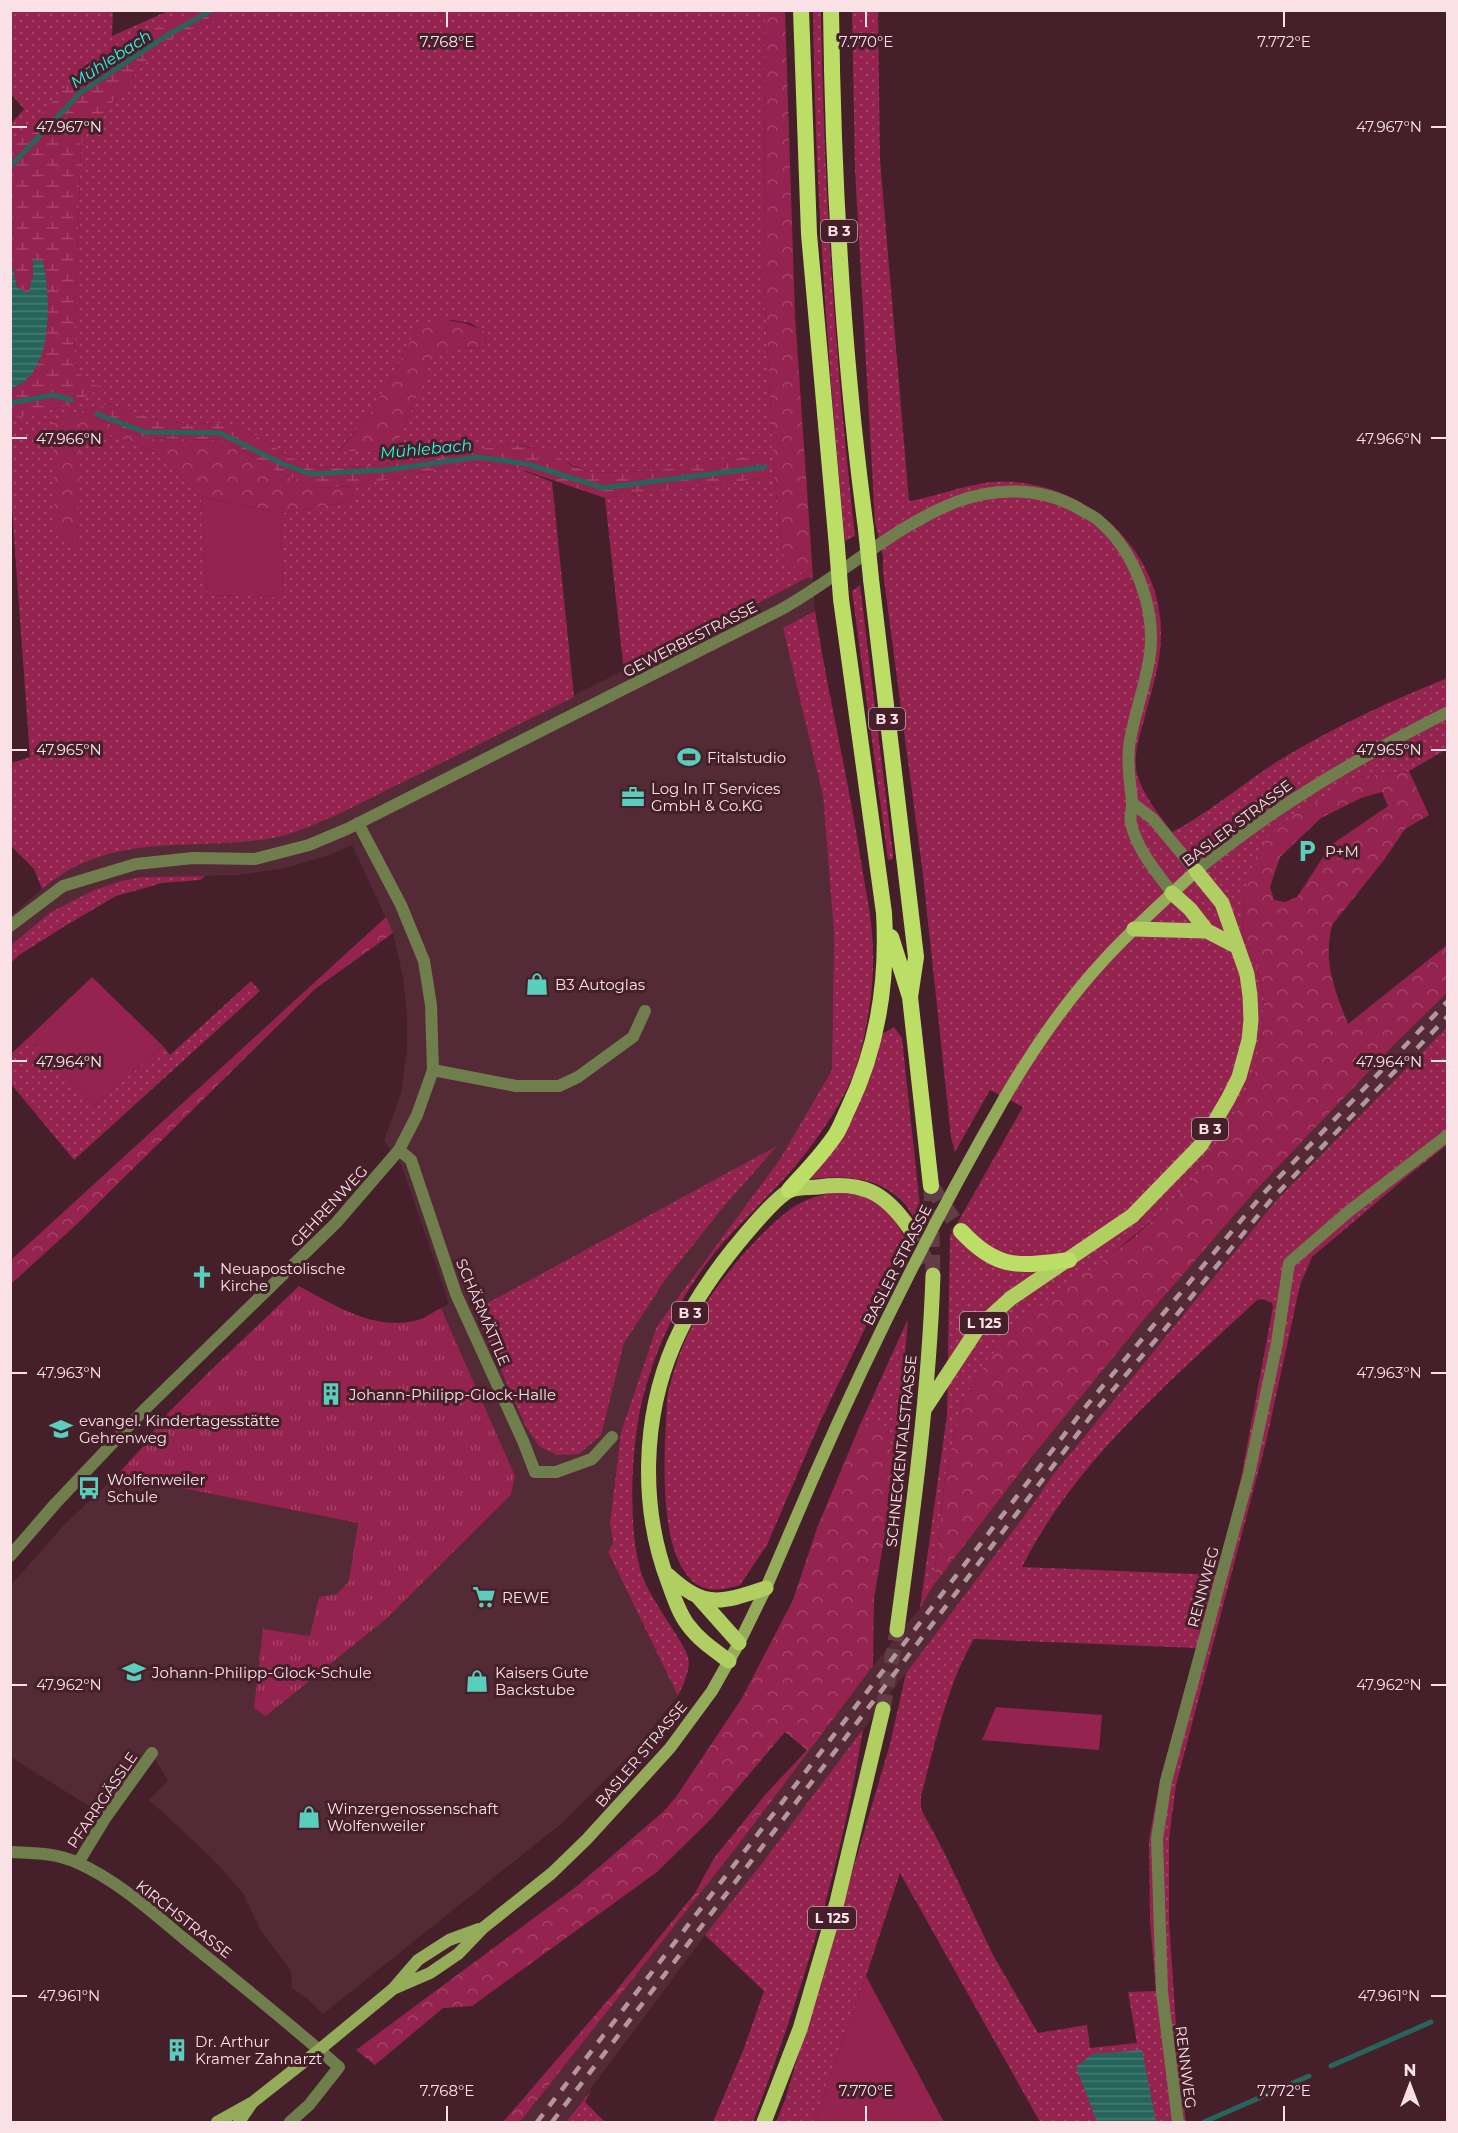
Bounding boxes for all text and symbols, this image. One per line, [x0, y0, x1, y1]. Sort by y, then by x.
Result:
water label: Mühlebach [67, 26, 155, 92]
text: 7.768°E [420, 32, 474, 51]
text: 7.770°E [839, 32, 893, 51]
text: 7.772°E [1257, 32, 1311, 51]
text: 47.967°N [36, 117, 102, 136]
text: 47.967°N [1356, 117, 1422, 136]
road number: B 3 [821, 220, 857, 242]
text: 47.966°N [36, 429, 102, 448]
text: 47.966°N [1356, 429, 1422, 448]
water label: Mühlebach [379, 436, 473, 462]
street label: GEWERBESTRASSE [620, 597, 760, 681]
road number: B 3 [869, 708, 905, 730]
text: 47.965°N [36, 740, 102, 759]
text: 47.965°N [1356, 740, 1422, 759]
sports icon: Fitalstudio [676, 744, 702, 770]
place label: Fitalstudio [707, 748, 786, 767]
street label: BASLER STRASSE [1178, 775, 1296, 871]
place label: Log In IT Services GmbH & Co.KG [651, 779, 780, 815]
office icon: Log In IT Services GmbH & Co.KG [620, 784, 646, 810]
parking icon: P+M [1294, 838, 1320, 864]
place label: P+M [1325, 842, 1359, 861]
shop icon: B3 Autoglas [524, 971, 550, 997]
place label: B3 Autoglas [555, 975, 645, 994]
text: 47.964°N [36, 1052, 102, 1071]
text: 47.964°N [1356, 1052, 1422, 1071]
road number: B 3 [1192, 1118, 1228, 1140]
street label: GEHRENWEG [286, 1161, 372, 1251]
street label: BASLER STRASSE [858, 1202, 936, 1328]
street label: SCHÄRMÄTTLE [452, 1256, 514, 1368]
place label: Neuapostolische Kirche [220, 1259, 345, 1295]
church icon: Neuapostolische Kirche [189, 1264, 215, 1290]
road number: B 3 [672, 1302, 708, 1324]
road number: L 125 [960, 1312, 1008, 1334]
street label: SCHNECKENTALSTRASSE [881, 1354, 921, 1548]
text: 47.963°N [36, 1363, 102, 1382]
text: 47.963°N [1356, 1363, 1422, 1382]
building icon: Johann-Philipp-Glock-Halle [318, 1381, 344, 1407]
place label: Johann-Philipp-Glock-Halle [348, 1385, 556, 1404]
place label: evangel. Kindertagesstätte Gehrenweg [79, 1411, 280, 1447]
school or university icon: evangel. Kindertagesstätte Gehrenweg [48, 1416, 74, 1442]
place label: Wolfenweiler Schule [107, 1470, 205, 1506]
bus stop icon: Wolfenweiler Schule [76, 1475, 102, 1501]
street label: RENNWEG [1183, 1544, 1223, 1630]
supermarket icon: REWE [471, 1584, 497, 1610]
place label: REWE [502, 1588, 549, 1607]
school or university icon: Johann-Philipp-Glock-Schule [121, 1659, 147, 1685]
place label: Johann-Philipp-Glock-Schule [151, 1663, 372, 1682]
place label: Kaisers Gute Backstube [495, 1663, 589, 1699]
shop icon: Kaisers Gute Backstube [464, 1668, 490, 1694]
text: 47.962°N [36, 1675, 102, 1694]
text: 47.962°N [1356, 1675, 1422, 1694]
street label: BASLER STRASSE [591, 1697, 691, 1811]
street label: PFARRGÄSSLE [63, 1748, 141, 1852]
place label: Winzergenossenschaft Wolfenweiler [327, 1799, 499, 1835]
shop icon: Winzergenossenschaft Wolfenweiler [296, 1804, 322, 1830]
street label: KIRCHSTRASSE [132, 1876, 236, 1962]
road number: L 125 [808, 1907, 856, 1929]
text: 47.961°N [38, 1986, 100, 2005]
text: 47.961°N [1358, 1986, 1420, 2005]
street label: RENNWEG [1172, 2025, 1200, 2109]
place label: Dr. Arthur Kramer Zahnarzt [195, 2032, 322, 2068]
building icon: Dr. Arthur Kramer Zahnarzt [164, 2037, 190, 2063]
north arrow [1380, 2055, 1440, 2115]
text: N [1404, 2061, 1416, 2080]
text: 7.768°E [420, 2081, 474, 2100]
text: 7.770°E [839, 2081, 893, 2100]
text: 7.772°E [1257, 2081, 1311, 2100]

